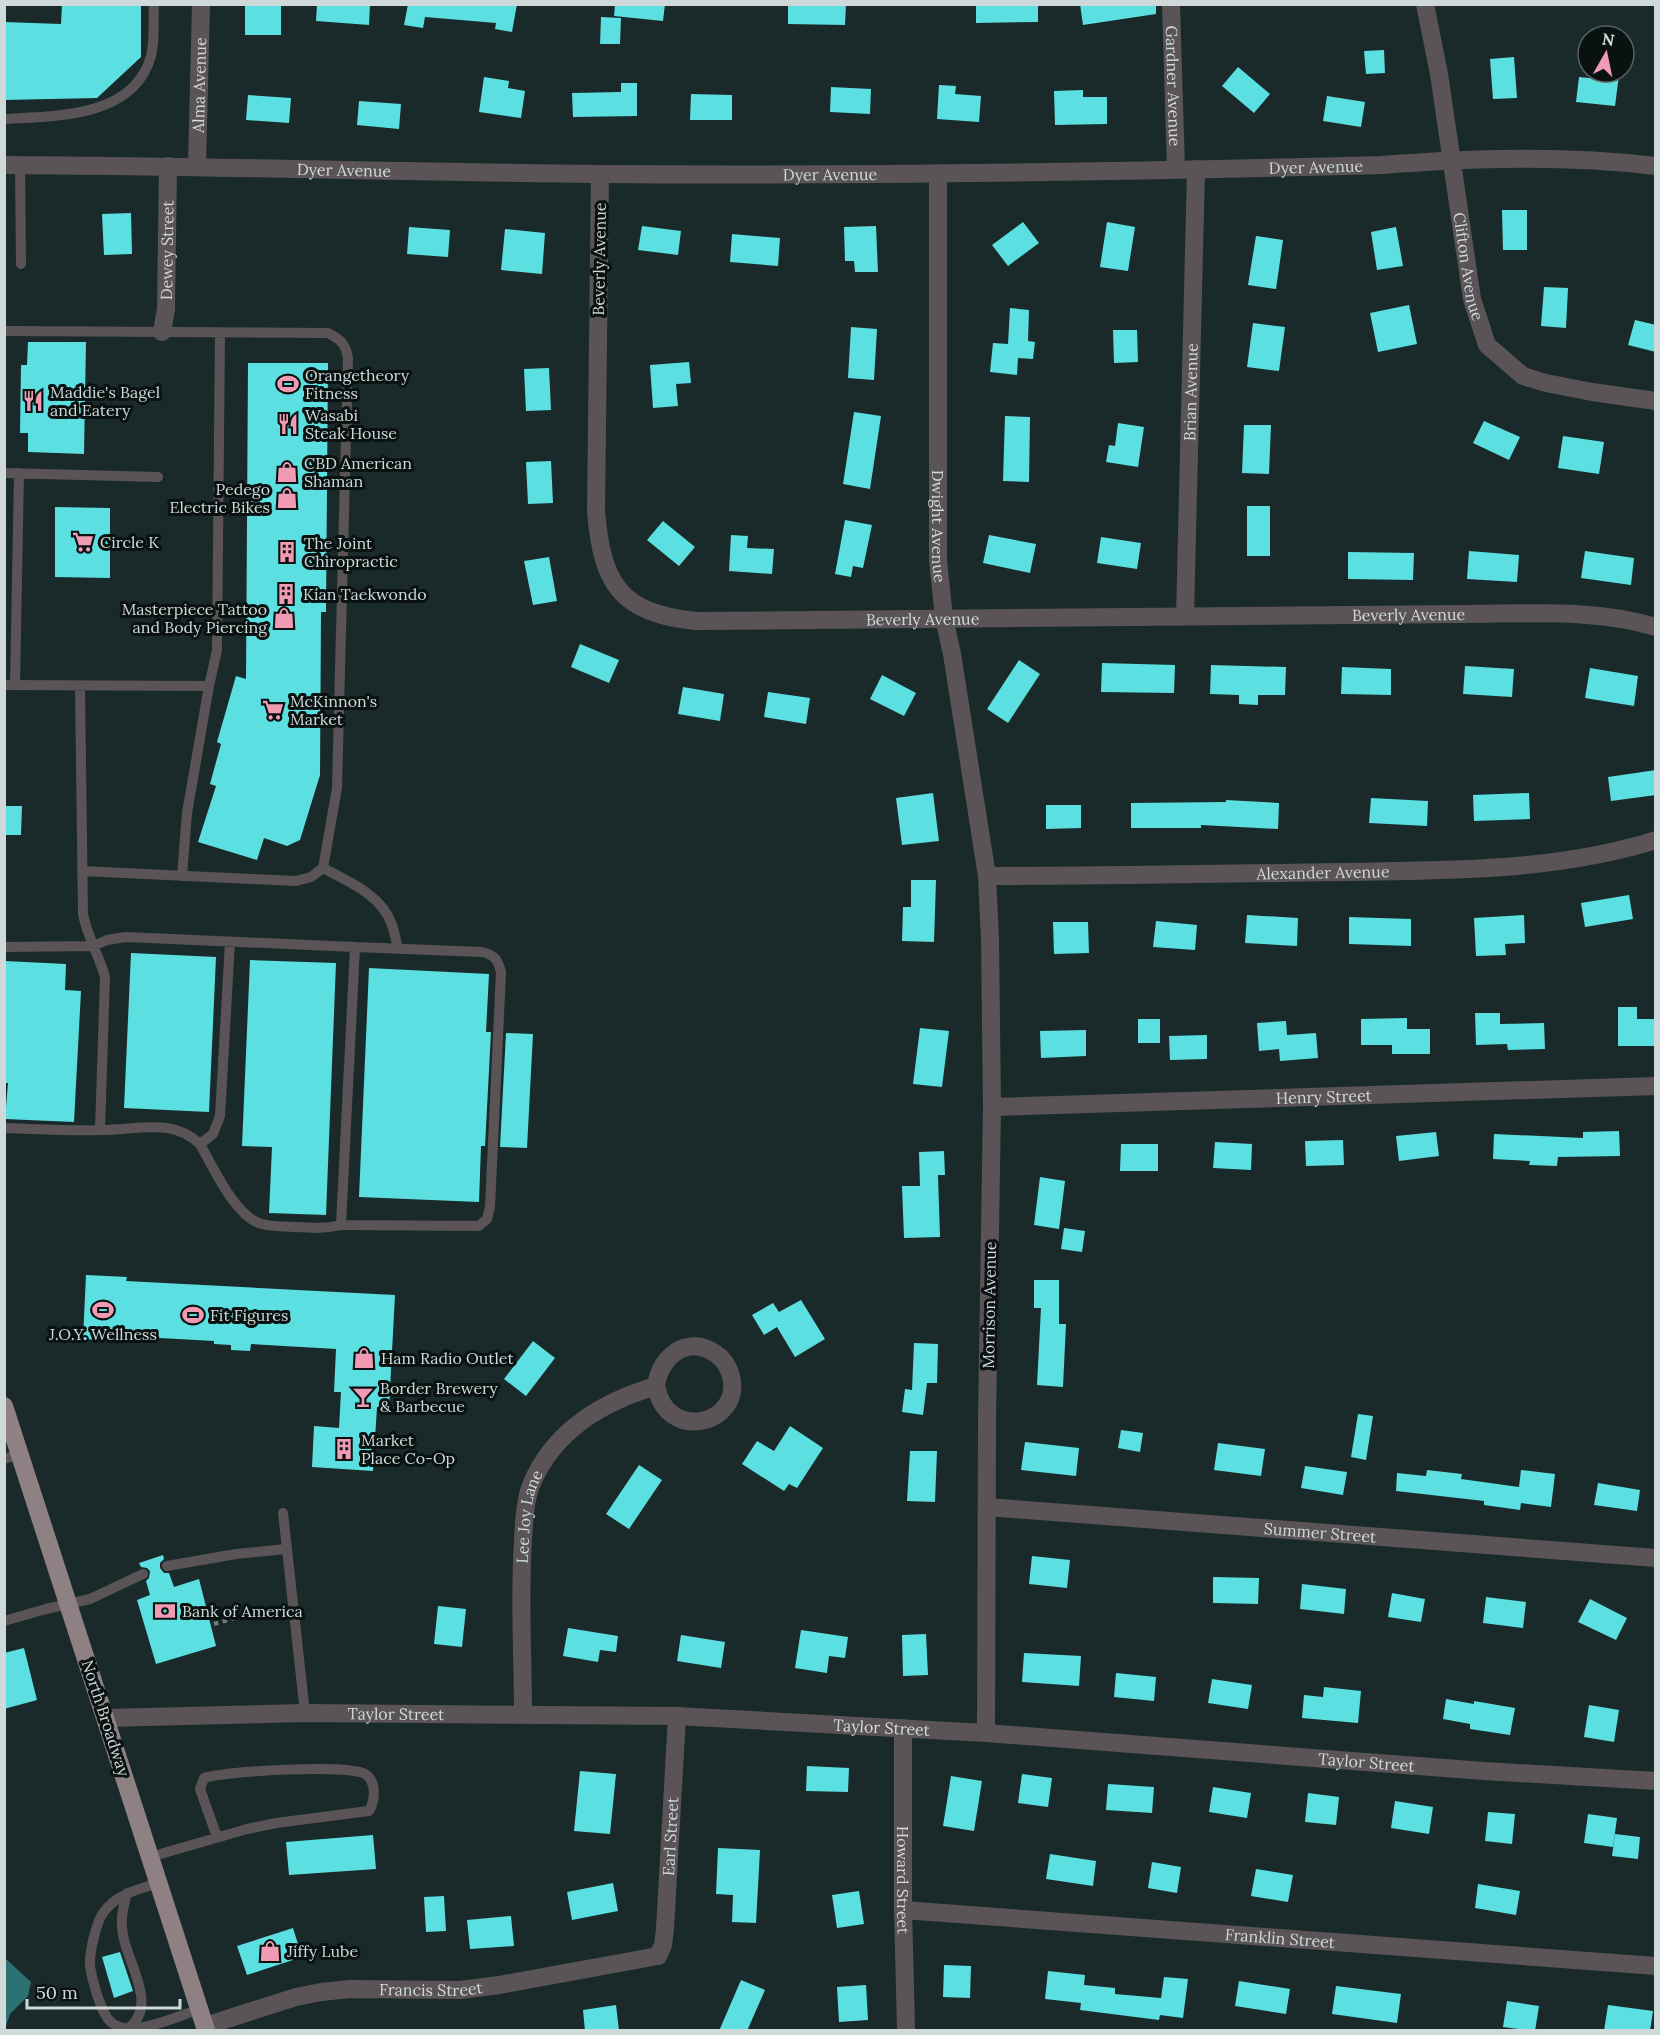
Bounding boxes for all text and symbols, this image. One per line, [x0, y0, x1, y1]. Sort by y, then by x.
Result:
north arrow [1576, 24, 1636, 84]
street label: Gardner Avenue [1162, 25, 1185, 147]
text: N [1601, 28, 1616, 50]
street label: Alma Avenue [188, 37, 210, 134]
street label: Dyer Avenue [1268, 155, 1364, 178]
street label: Dyer Avenue [297, 159, 392, 181]
street label: Dyer Avenue [783, 164, 878, 184]
street label: Dewey Street [156, 200, 178, 300]
street label: Beverly Avenue [588, 202, 610, 316]
street label: Clifton Avenue [1449, 211, 1488, 323]
street label: Brian Avenue [1179, 343, 1202, 441]
place label: Orangetheory Fitness [305, 365, 410, 403]
sports icon: Orangetheory Fitness [276, 372, 300, 396]
place label: Maddie's Bagel and Eatery [50, 382, 160, 420]
restaurant icon: Maddie's Bagel and Eatery [21, 389, 45, 413]
place label: Wasabi Steak House [305, 405, 397, 443]
restaurant icon: Wasabi Steak House [276, 412, 300, 436]
place label: CBD American Shaman [304, 453, 412, 491]
shop icon: CBD American Shaman [275, 460, 299, 484]
street label: Dwight Avenue [928, 470, 950, 584]
place label: Pedego Electric Bikes [169, 479, 270, 517]
shop icon: Pedego Electric Bikes [275, 486, 299, 510]
supermarket icon: Circle K [71, 530, 95, 554]
place label: Circle K [100, 532, 159, 552]
place label: The Joint Chiropractic [304, 533, 398, 571]
building icon: The Joint Chiropractic [275, 540, 299, 564]
building icon: Kian Taekwondo [274, 582, 298, 606]
place label: Kian Taekwondo [303, 584, 427, 604]
place label: Masterpiece Tattoo and Body Piercing [122, 599, 268, 637]
street label: Beverly Avenue [1352, 604, 1466, 625]
shop icon: Masterpiece Tattoo and Body Piercing [272, 606, 296, 630]
street label: Beverly Avenue [866, 608, 980, 629]
place label: McKinnon's Market [290, 691, 377, 729]
supermarket icon: McKinnon's Market [261, 698, 285, 722]
street label: Alexander Avenue [1255, 861, 1390, 883]
street label: Henry Street [1276, 1085, 1373, 1108]
street label: Morrison Avenue [978, 1241, 1000, 1369]
sports icon: J.O.Y. Wellness [91, 1298, 115, 1322]
sports icon: Fit Figures [181, 1303, 205, 1327]
place label: Fit Figures [210, 1305, 288, 1325]
place label: J.O.Y. Wellness [48, 1324, 157, 1344]
shop icon: Ham Radio Outlet [352, 1346, 376, 1370]
place label: Ham Radio Outlet [381, 1348, 514, 1368]
place label: Border Brewery & Barbecue [380, 1378, 498, 1416]
bar icon: Border Brewery & Barbecue [351, 1385, 375, 1409]
place label: Market Place Co-Op [361, 1430, 455, 1468]
building icon: Market Place Co-Op [332, 1437, 356, 1461]
street label: Lee Joy Lane [512, 1466, 547, 1564]
street label: Summer Street [1263, 1518, 1378, 1547]
bank icon: Bank of America [153, 1599, 177, 1623]
place label: Bank of America [182, 1601, 303, 1621]
street label: North Broadway [78, 1657, 134, 1779]
street label: Taylor Street [348, 1703, 445, 1724]
street label: Taylor Street [833, 1715, 931, 1740]
street label: Taylor Street [1317, 1748, 1416, 1776]
street label: Earl Street [658, 1796, 682, 1876]
street label: Howard Street [893, 1826, 914, 1935]
street label: Franklin Street [1224, 1924, 1336, 1952]
shop icon: Jiffy Lube [258, 1939, 282, 1963]
place label: Jiffy Lube [286, 1941, 358, 1961]
scale bar [27, 1972, 180, 2010]
street label: Francis Street [379, 1977, 484, 2000]
text: 50 m [36, 1981, 78, 2004]

